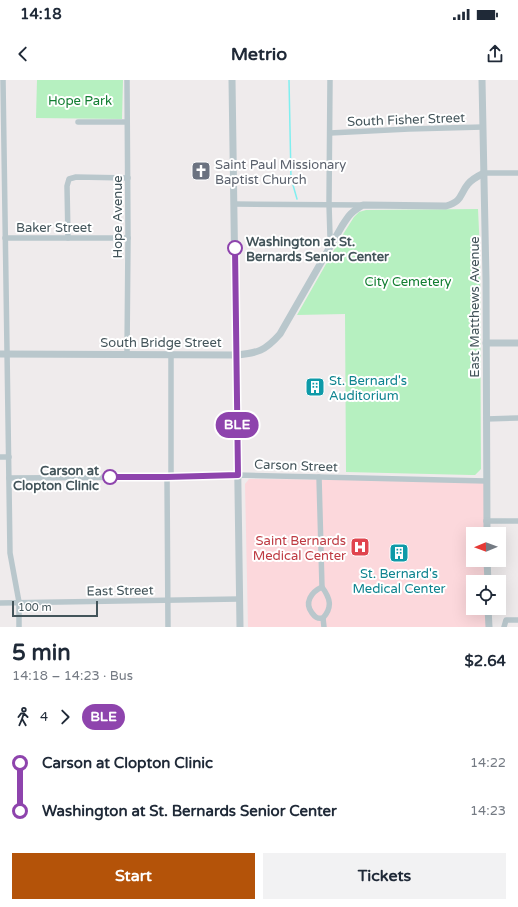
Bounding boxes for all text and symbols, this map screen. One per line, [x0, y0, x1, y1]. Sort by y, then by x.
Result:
text: 14:18 [20, 5, 62, 23]
icon: back [12, 43, 34, 65]
text: Metrio [231, 43, 287, 65]
icon: share [484, 43, 506, 65]
park label: Hope Park [48, 93, 112, 109]
street label: South Fisher Street [347, 110, 465, 130]
place label: Saint Paul Missionary Baptist Church [215, 157, 346, 188]
church icon: Saint Paul Missionary Baptist Church [190, 160, 212, 182]
street label: Hope Avenue [110, 175, 126, 259]
street label: Baker Street [16, 220, 92, 236]
place label: Washington at St. Bernards Senior Center [246, 234, 390, 265]
street label: East Matthews Avenue [467, 236, 483, 378]
marker: Washington at St. Bernards Senior Center [227, 240, 243, 256]
park label: City Cemetery [364, 274, 452, 290]
street label: South Bridge Street [100, 335, 222, 351]
place label: St. Bernard's Auditorium [329, 373, 407, 404]
building icon: St. Bernard's Auditorium [304, 376, 326, 398]
line badge: BLE [214, 412, 260, 438]
text: BLE [224, 416, 250, 433]
street label: Carson Street [254, 457, 338, 475]
place label: Carson at Clopton Clinic [13, 463, 99, 494]
marker: Carson at Clopton Clinic [102, 469, 118, 485]
north arrow [466, 527, 506, 567]
map controls [466, 527, 506, 615]
place label: Saint Bernards Medical Center [253, 533, 346, 564]
hospital icon: Saint Bernards Medical Center [349, 536, 371, 558]
building icon: St. Bernard's Medical Center [388, 542, 410, 564]
place label: St. Bernard's Medical Center [352, 566, 446, 597]
button: locate [466, 575, 506, 615]
street label: East Street [86, 582, 154, 600]
scale bar [12, 599, 98, 618]
text: 100 m [18, 601, 52, 614]
text: 5 min [12, 640, 71, 666]
text: $2.64 [465, 652, 506, 670]
text: 14:18 – 14:23 · Bus [12, 668, 133, 684]
icon: walk [12, 706, 34, 728]
icon: forward [54, 706, 76, 728]
text: BLE [90, 708, 117, 725]
text: 4 [40, 709, 48, 725]
text: Carson at Clopton Clinic [42, 754, 213, 772]
text: 14:22 [470, 755, 506, 771]
text: Washington at St. Bernards Senior Center [42, 802, 337, 820]
text: 14:23 [470, 803, 506, 819]
button: Start [12, 853, 255, 899]
button: Tickets [263, 853, 506, 899]

